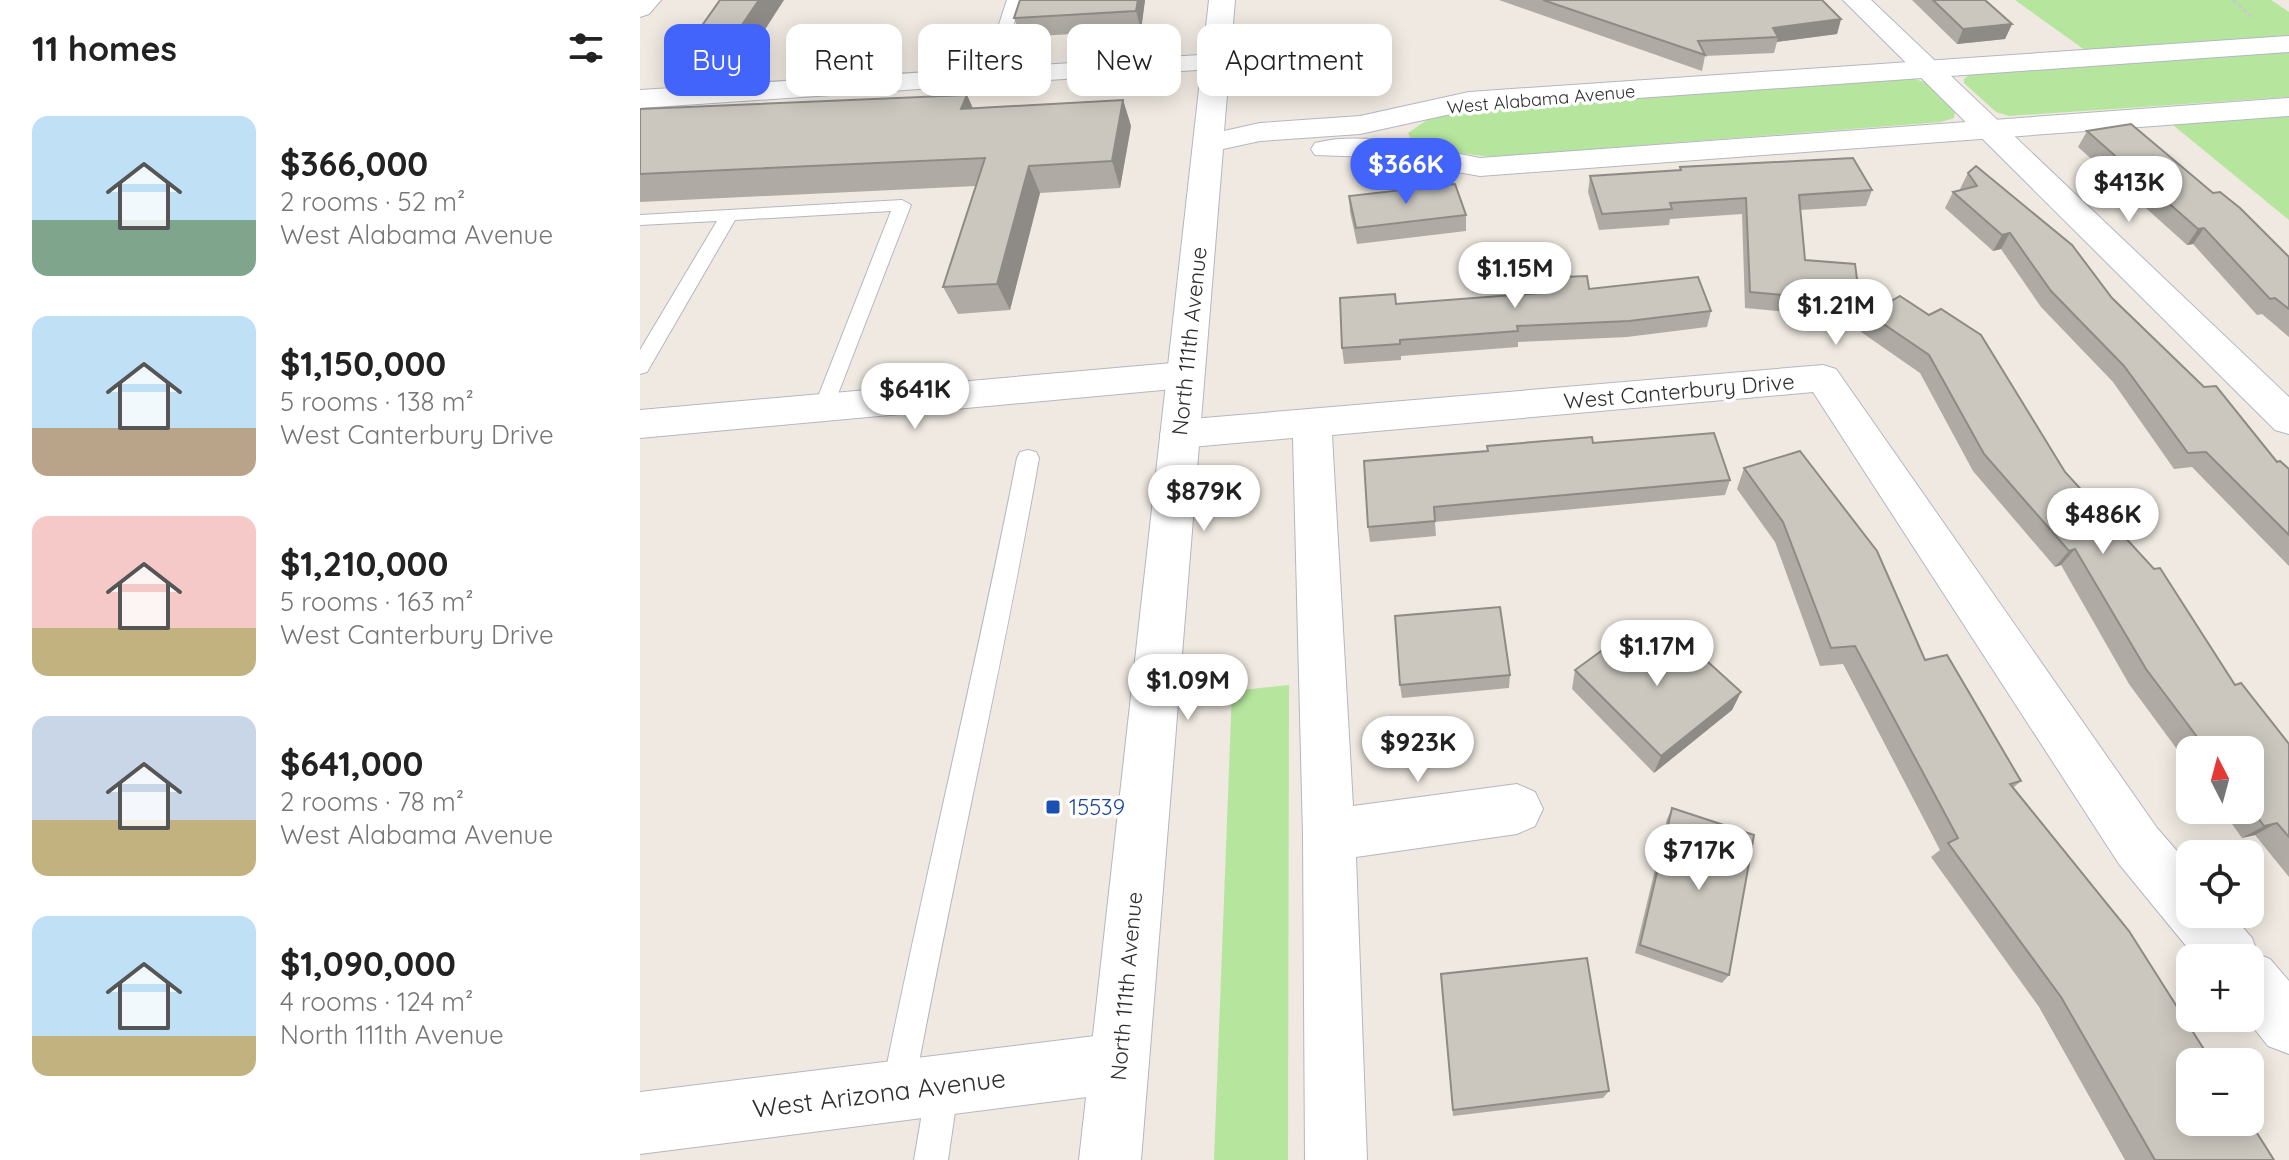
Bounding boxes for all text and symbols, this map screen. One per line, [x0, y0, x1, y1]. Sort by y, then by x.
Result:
chip: Buy [664, 24, 770, 96]
chip: Rent [786, 24, 902, 96]
chip: Filters [918, 24, 1051, 96]
chip: New [1067, 24, 1181, 96]
chip: Apartment [1197, 24, 1392, 96]
icon: filters [564, 26, 608, 70]
text: 11 homes [32, 27, 177, 70]
street label: West Alabama Avenue [1446, 79, 1636, 119]
pin: $366K [1350, 138, 1462, 206]
text: $366,000 [280, 142, 428, 185]
text: $366K [1368, 147, 1444, 180]
icon: home [96, 148, 192, 244]
pin: $413K [2073, 156, 2185, 224]
text: $413K [2093, 165, 2165, 198]
text: 2 rooms · 52 m² [280, 185, 465, 218]
text: West Alabama Avenue [280, 218, 553, 251]
pin: $1.15M [1450, 242, 1580, 310]
street label: North 111th Avenue [1165, 245, 1213, 437]
text: $1.15M [1476, 251, 1554, 284]
pin: $1.21M [1771, 279, 1901, 347]
text: $1.21M [1797, 288, 1875, 321]
text: $1,150,000 [280, 342, 446, 385]
icon: home [96, 348, 192, 444]
pin: $641K [859, 363, 971, 431]
street label: West Canterbury Drive [1562, 367, 1796, 415]
text: $641K [879, 372, 951, 405]
text: 5 rooms · 138 m² [280, 385, 474, 418]
text: West Canterbury Drive [280, 418, 554, 451]
pin: $879K [1148, 465, 1260, 533]
text: $879K [1166, 474, 1242, 507]
pin: $486K [2047, 488, 2159, 556]
text: $486K [2065, 497, 2141, 530]
text: $1,210,000 [280, 542, 448, 585]
icon: home [96, 548, 192, 644]
text: 5 rooms · 163 m² [280, 585, 474, 618]
text: West Canterbury Drive [280, 618, 554, 651]
pin: $1.17M [1592, 620, 1722, 688]
text: $1.17M [1619, 629, 1695, 662]
pin: $1.09M [1123, 654, 1253, 722]
text: $1.09M [1146, 663, 1230, 696]
pin: $923K [1362, 716, 1474, 784]
text: $923K [1380, 725, 1456, 758]
north arrow [2176, 736, 2264, 824]
map controls [2176, 736, 2264, 1136]
text: $641,000 [280, 742, 423, 785]
icon: home [96, 748, 192, 844]
text: 2 rooms · 78 m² [280, 785, 464, 818]
place label: 15539 [1069, 793, 1125, 821]
marker: 15539 [1044, 798, 1062, 816]
text: West Alabama Avenue [280, 818, 553, 851]
pin: $717K [1643, 824, 1755, 892]
text: $717K [1663, 833, 1735, 866]
button: locate [2176, 840, 2264, 928]
street label: North 111th Avenue [1104, 890, 1148, 1082]
text: $1,090,000 [280, 942, 456, 985]
button: + [2176, 944, 2264, 1032]
icon: home [96, 948, 192, 1044]
text: 4 rooms · 124 m² [280, 985, 473, 1018]
text: North 111th Avenue [280, 1018, 504, 1051]
button: − [2176, 1048, 2264, 1136]
street label: West Arizona Avenue [751, 1061, 1007, 1125]

